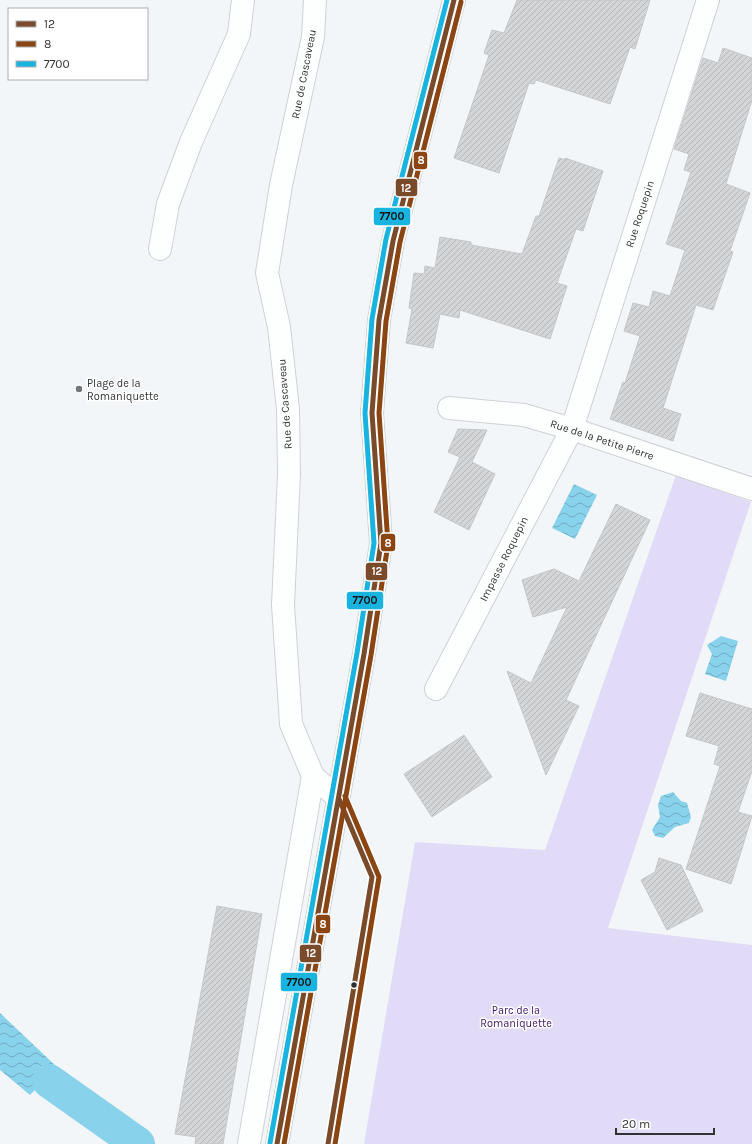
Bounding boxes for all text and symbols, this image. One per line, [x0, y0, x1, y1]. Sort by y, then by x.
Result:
legend [8, 8, 148, 80]
text: 12 [44, 17, 55, 31]
street label: Rue de Cascaveau [289, 28, 319, 120]
text: 8 [44, 37, 51, 51]
text: 7700 [44, 57, 70, 71]
line badge: 8 [413, 151, 428, 170]
text: 8 [417, 154, 425, 167]
line badge: 12 [395, 178, 418, 197]
street label: Rue Roquepin [623, 179, 657, 249]
text: 12 [401, 182, 412, 195]
line badge: 7700 [373, 207, 411, 226]
text: 7700 [380, 210, 404, 223]
street label: Rue de Cascaveau [275, 358, 295, 450]
place label: Plage de la Romaniquette [87, 377, 159, 403]
marker: Plage de la Romaniquette [74, 384, 84, 394]
street label: Rue de la Petite Pierre [548, 417, 656, 463]
street label: Impasse Roquepin [477, 514, 531, 604]
line badge: 8 [380, 533, 396, 552]
text: 8 [384, 537, 392, 550]
line badge: 12 [365, 562, 388, 581]
text: 12 [372, 565, 383, 578]
line badge: 7700 [346, 591, 384, 610]
text: 7700 [353, 594, 377, 607]
line badge: 8 [315, 914, 331, 934]
text: 8 [319, 918, 327, 931]
line badge: 12 [299, 944, 322, 963]
text: 12 [306, 947, 317, 960]
line badge: 7700 [280, 972, 318, 992]
text: 7700 [287, 976, 311, 989]
unlabelled marker [349, 980, 359, 990]
park label: Parc de la Romaniquette [480, 1004, 552, 1030]
scale bar [616, 1110, 714, 1136]
text: 20 m [622, 1117, 650, 1131]

